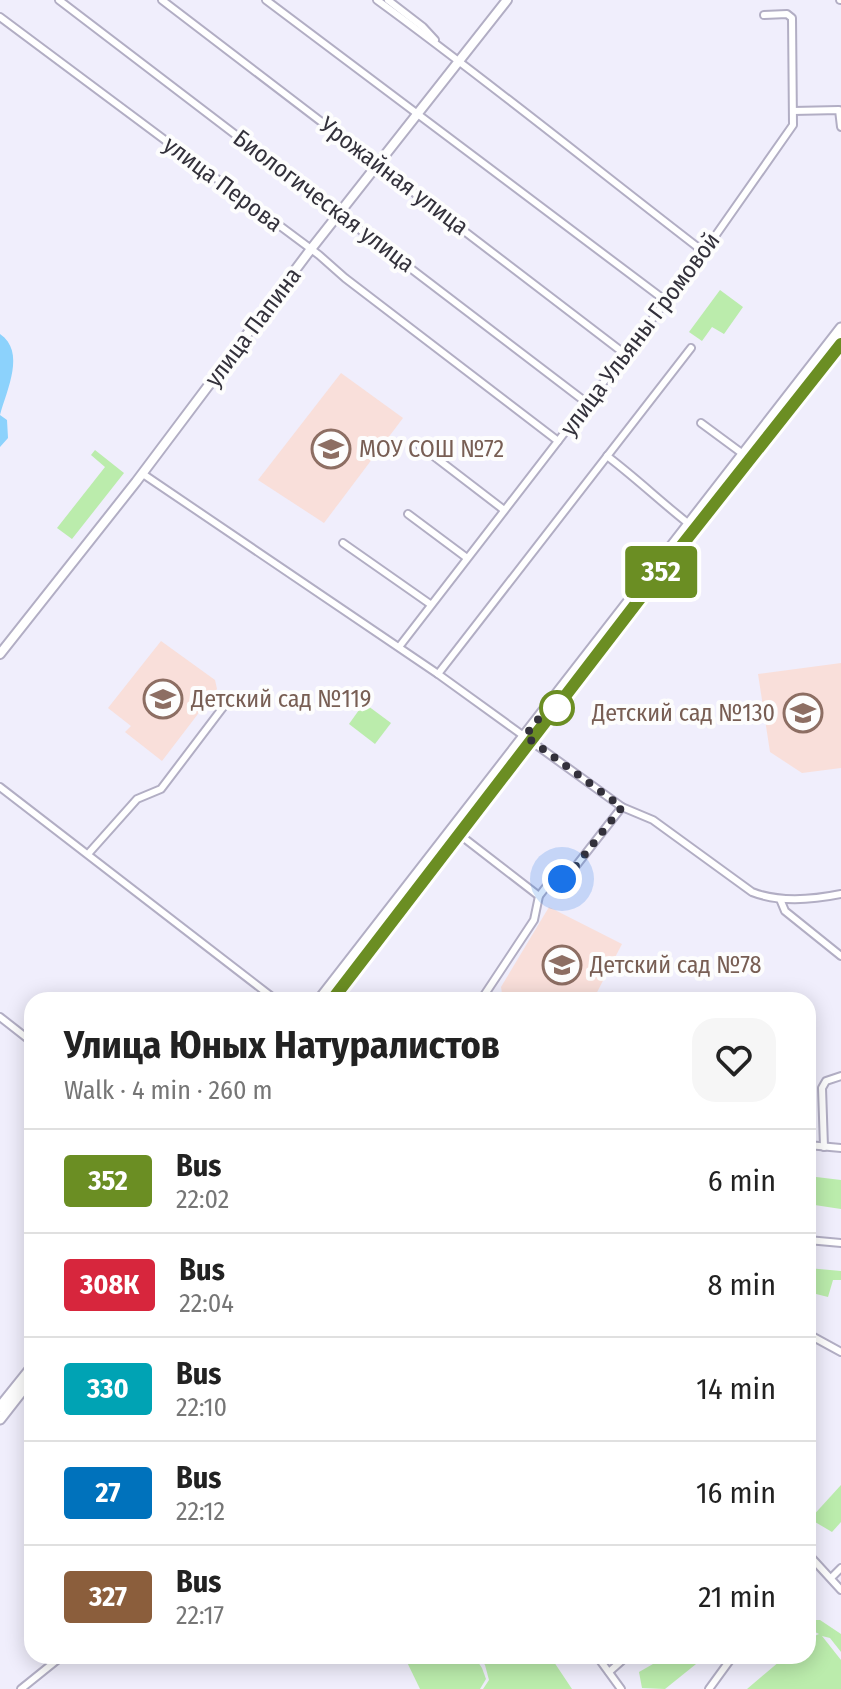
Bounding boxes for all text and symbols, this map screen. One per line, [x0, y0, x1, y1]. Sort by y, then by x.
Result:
street label: Урожайная улица [313, 110, 474, 241]
street label: Биологическая улица [228, 124, 420, 278]
street label: улица Перова [158, 130, 288, 238]
street label: улица Ульяны Громовой [554, 227, 726, 441]
street label: улица Папина [199, 262, 307, 392]
school or university icon: МОУ СОШ №72 [310, 428, 352, 470]
place label: МОУ СОШ №72 [359, 435, 504, 463]
line badge: 352 [615, 546, 707, 598]
text: 352 [641, 555, 681, 588]
school or university icon: Детский сад №119 [142, 678, 184, 720]
place label: Детский сад №119 [190, 685, 371, 713]
unlabelled marker [540, 691, 574, 725]
school or university icon: Детский сад №130 [782, 692, 824, 734]
place label: Детский сад №130 [591, 699, 775, 727]
your location [542, 859, 582, 899]
school or university icon: Детский сад №78 [541, 944, 583, 986]
place label: Детский сад №78 [589, 951, 761, 979]
button: heart [692, 1018, 776, 1102]
text: Улица Юных Натуралистов [64, 1022, 500, 1068]
text: Walk · 4 min · 260 m [64, 1075, 273, 1106]
text: Bus [176, 1148, 221, 1184]
text: 6 min [708, 1163, 776, 1199]
text: 352 [88, 1164, 128, 1197]
text: 22:02 [176, 1184, 229, 1215]
text: Bus [179, 1252, 225, 1288]
text: 8 min [708, 1267, 776, 1303]
text: 308К [80, 1268, 139, 1301]
text: 22:04 [179, 1288, 234, 1319]
text: Bus [176, 1356, 221, 1392]
text: 14 min [696, 1371, 776, 1407]
text: 330 [87, 1372, 129, 1405]
text: 22:10 [176, 1392, 227, 1423]
text: Bus [176, 1460, 221, 1496]
text: 16 min [696, 1475, 776, 1511]
text: 27 [96, 1476, 120, 1509]
text: 22:12 [176, 1496, 225, 1527]
text: Bus [176, 1564, 221, 1600]
text: 21 min [698, 1579, 776, 1615]
text: 327 [89, 1580, 127, 1613]
text: 22:17 [176, 1600, 224, 1631]

